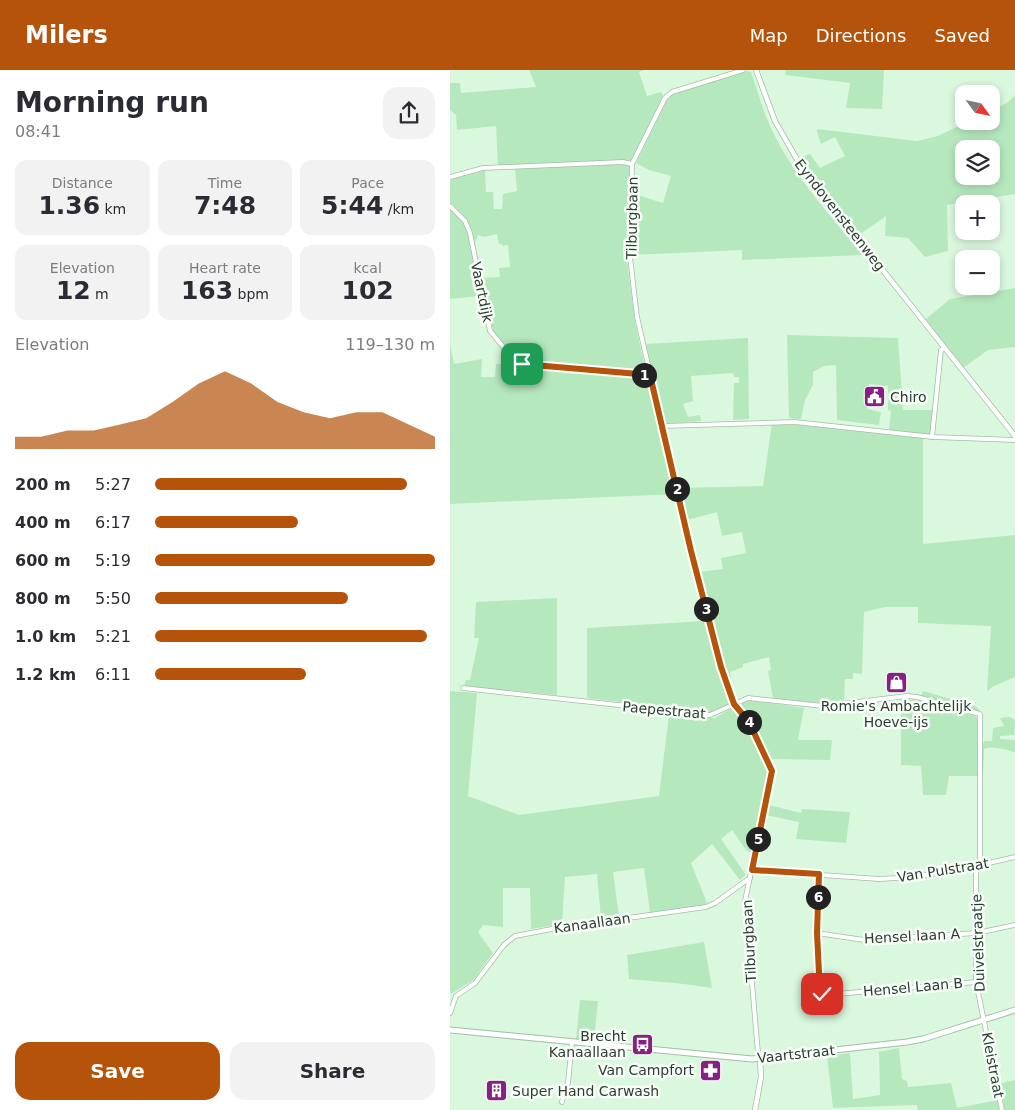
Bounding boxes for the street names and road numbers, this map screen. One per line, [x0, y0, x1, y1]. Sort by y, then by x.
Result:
street label: Eyndovensteenweg [792, 156, 888, 274]
street label: Tilburgbaan [623, 176, 641, 261]
street label: Vaartdijk [468, 260, 496, 325]
street label: Paepestraat [622, 698, 707, 722]
street label: Van Pulstraat [896, 855, 990, 885]
street label: Duivelstraatje [968, 894, 988, 992]
street label: Tilburgbaan [739, 899, 759, 984]
street label: Kanaallaan [553, 910, 631, 936]
street label: Hensel laan A [864, 925, 961, 947]
street label: Hensel Laan B [862, 975, 964, 999]
street label: Kleistraat [979, 1031, 1007, 1100]
street label: Vaartstraat [756, 1042, 836, 1066]

